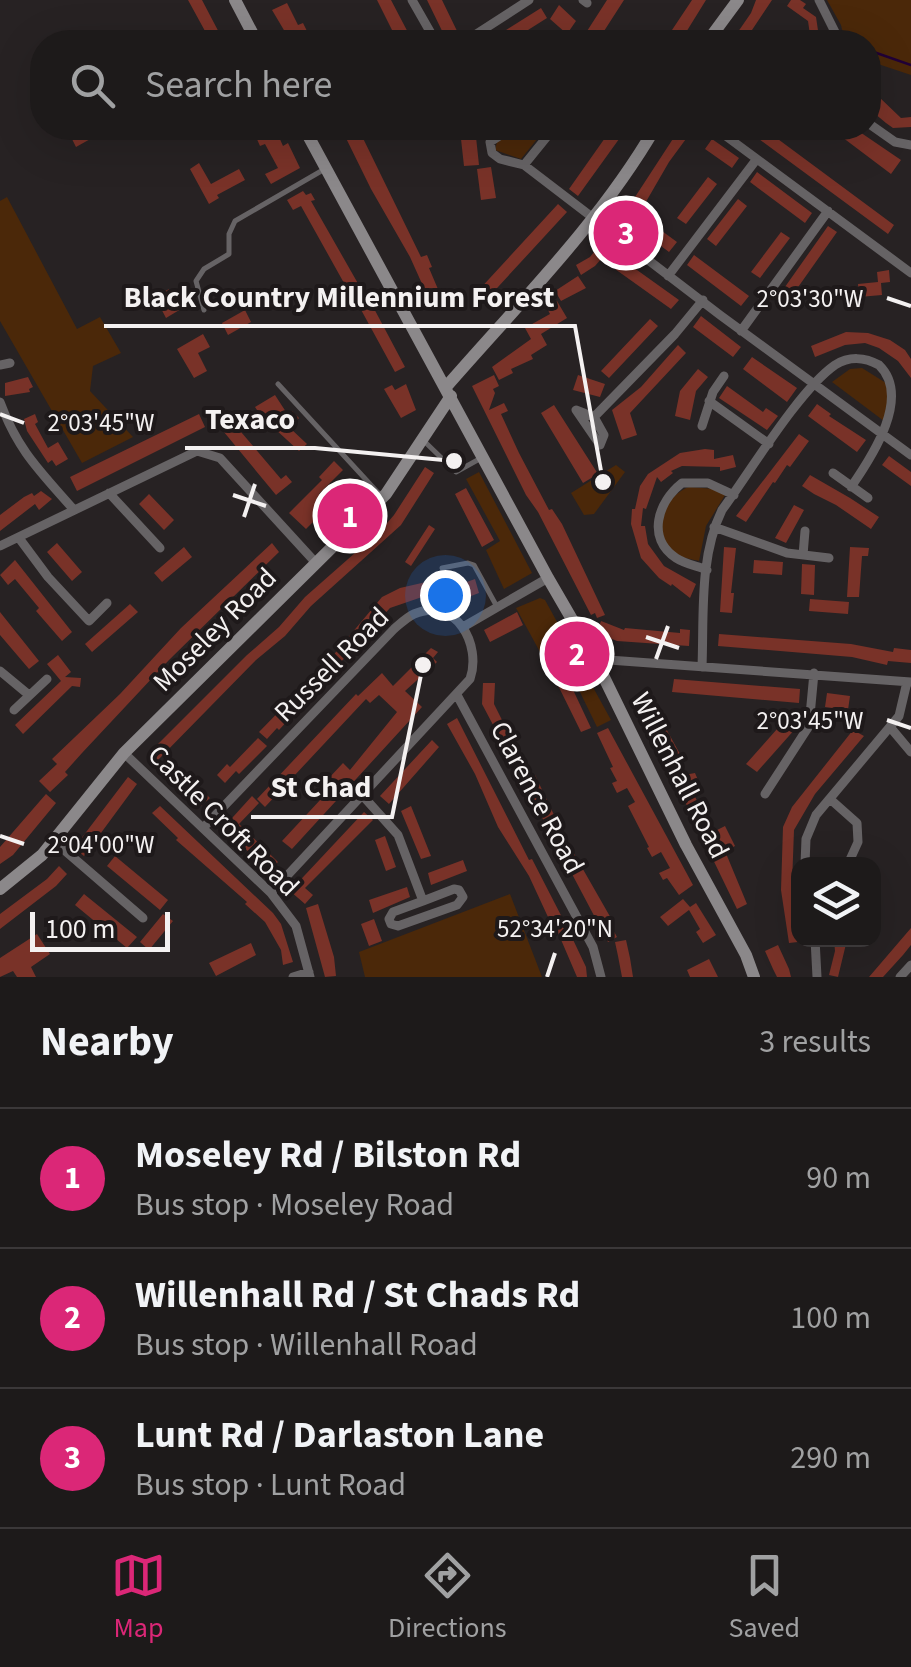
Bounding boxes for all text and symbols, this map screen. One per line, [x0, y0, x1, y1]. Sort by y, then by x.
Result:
search box [30, 30, 881, 140]
icon: search [65, 58, 120, 113]
text: Search here [145, 58, 332, 112]
pin: 3 [594, 196, 658, 270]
callout: Black Country Millennium Forest [104, 266, 575, 326]
text: Black Country Millennium Forest [124, 276, 555, 319]
text: 2°03'30"W [757, 281, 864, 317]
callout: Texaco [185, 388, 315, 448]
text: Texaco [205, 398, 295, 441]
text: 2°03'45"W [48, 405, 155, 441]
pin: 1 [318, 478, 382, 554]
street label: Moseley Road [144, 559, 286, 701]
your location [420, 570, 471, 621]
street label: Russell Road [265, 598, 398, 731]
pin: 2 [544, 616, 610, 692]
street label: Willenhall Road [621, 685, 739, 865]
text: 2°03'45"W [757, 703, 864, 739]
street label: Clarence Road [480, 714, 594, 881]
street label: Castle Croft Road [138, 736, 308, 906]
callout: St Chad [251, 757, 392, 817]
text: St Chad [271, 766, 371, 809]
text: 2°04'00"W [48, 827, 155, 863]
map controls [791, 857, 881, 947]
button: layers [791, 857, 881, 947]
scale bar [30, 907, 170, 951]
text: 100 m [45, 909, 116, 949]
text: 52°34'20"N [497, 911, 613, 947]
text: Nearby [40, 1012, 174, 1072]
text: 3 results [759, 1019, 871, 1065]
text: Moseley Rd / Bilston Rd [135, 1128, 521, 1182]
text: 1 [64, 1155, 81, 1201]
text: 90 m [806, 1155, 871, 1201]
text: Bus stop · Moseley Road [135, 1182, 454, 1228]
text: Willenhall Rd / St Chads Rd [135, 1268, 580, 1322]
text: 2 [64, 1295, 81, 1341]
text: 100 m [790, 1295, 871, 1341]
text: Bus stop · Willenhall Road [135, 1322, 478, 1368]
text: Lunt Rd / Darlaston Lane [135, 1408, 544, 1462]
text: 3 [64, 1435, 81, 1481]
text: 290 m [790, 1435, 871, 1481]
text: Bus stop · Lunt Road [135, 1462, 406, 1508]
tab: Map [111, 1548, 166, 1648]
tab: Directions [388, 1548, 507, 1648]
tab: Saved [729, 1548, 800, 1648]

